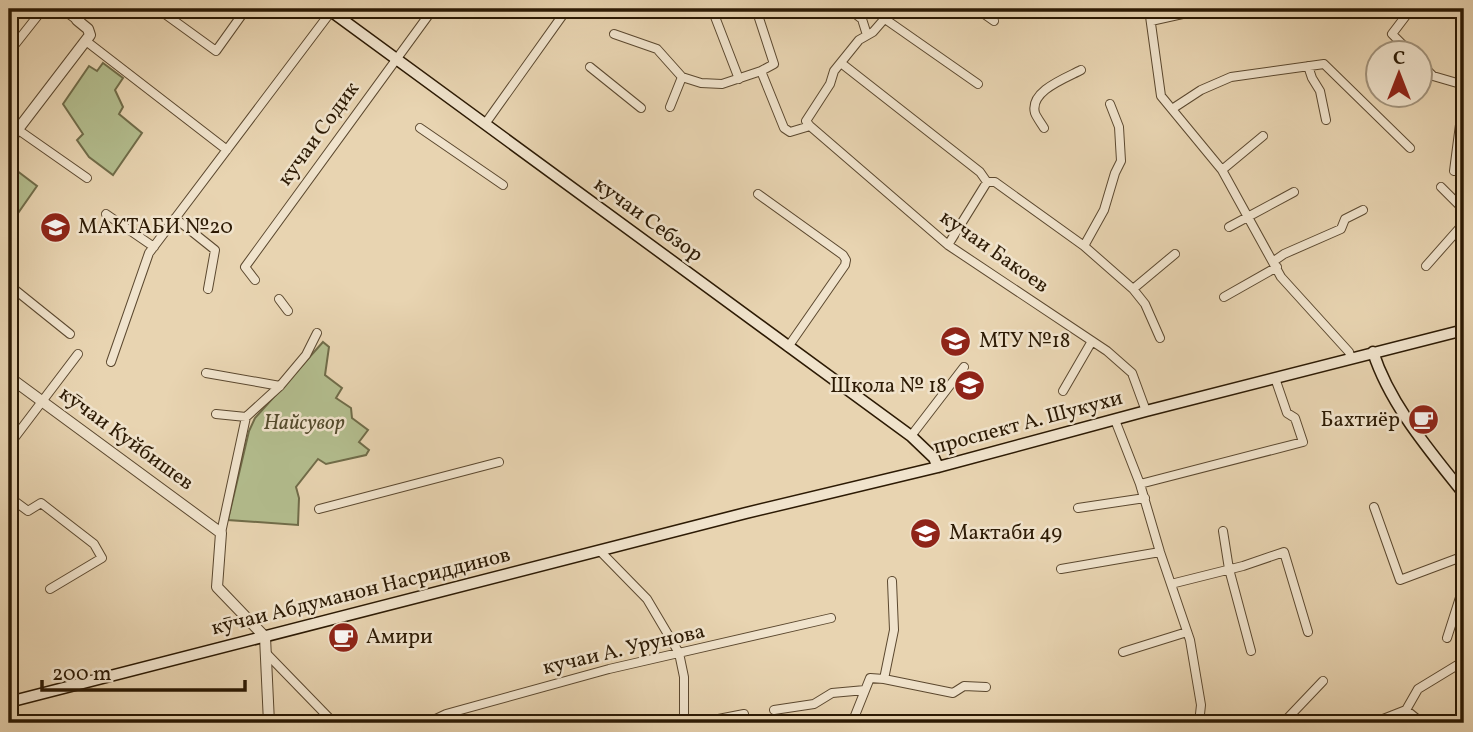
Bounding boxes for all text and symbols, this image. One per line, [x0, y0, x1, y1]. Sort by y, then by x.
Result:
north arrow [1364, 38, 1434, 108]
text: С [1393, 46, 1405, 72]
street label: кучаи Содик [271, 76, 367, 192]
street label: кучаи Себзор [588, 171, 708, 269]
street label: кучаи Бакоев [933, 204, 1055, 300]
school or university icon: МАКТАБИ №20 [38, 210, 72, 244]
place label: МАКТАБИ №20 [78, 213, 233, 242]
school or university icon: МТУ №18 [939, 324, 973, 358]
place label: МТУ №18 [979, 327, 1071, 356]
school or university icon: Школа № 18 [953, 369, 987, 403]
place label: Школа № 18 [830, 372, 947, 401]
street label: кӯчаи Куйбишев [53, 380, 199, 498]
street label: проспект А. Шукухи [930, 384, 1126, 462]
cafe icon: Бахтиёр [1406, 403, 1440, 437]
place label: Бахтиёр [1320, 406, 1400, 435]
park label: Найсувор [264, 409, 345, 438]
school or university icon: Мактаби 49 [909, 516, 943, 550]
place label: Мактаби 49 [949, 519, 1062, 548]
street label: кӯчаи Абдуманон Насриддинов [208, 541, 514, 643]
street label: кучаи А. Урунова [540, 617, 708, 683]
cafe icon: Амири [326, 620, 360, 654]
place label: Амири [366, 623, 433, 652]
scale bar [42, 648, 245, 692]
text: 200 m [52, 660, 112, 689]

